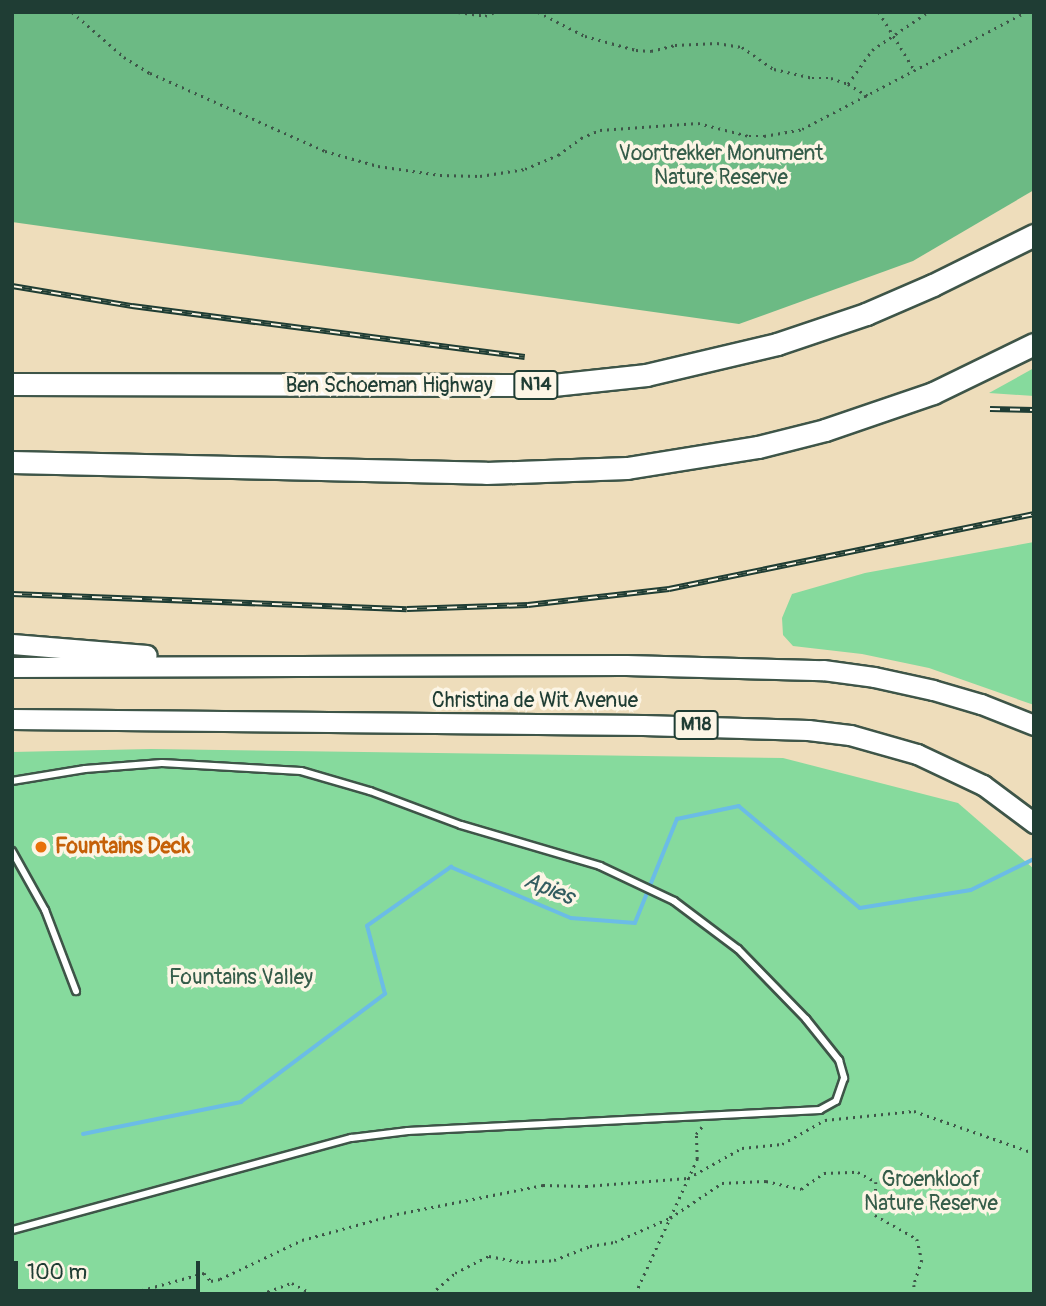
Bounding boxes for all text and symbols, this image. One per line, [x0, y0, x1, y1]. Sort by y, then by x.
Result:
park label: Voortrekker Monument Nature Reserve [618, 141, 824, 191]
road number: N14 [513, 370, 559, 400]
street label: Ben Schoeman Highway [285, 373, 493, 399]
street label: Christina de Wit Avenue [432, 688, 638, 714]
road number: M18 [673, 710, 719, 740]
place label: Fountains Deck [55, 834, 190, 860]
marker: Fountains Deck [33, 839, 49, 855]
water label: Apies [520, 867, 578, 911]
park label: Fountains Valley [169, 965, 313, 991]
park label: Groenkloof Nature Reserve [864, 1167, 998, 1217]
scale bar [18, 1246, 203, 1290]
text: 100 m [27, 1259, 87, 1286]

